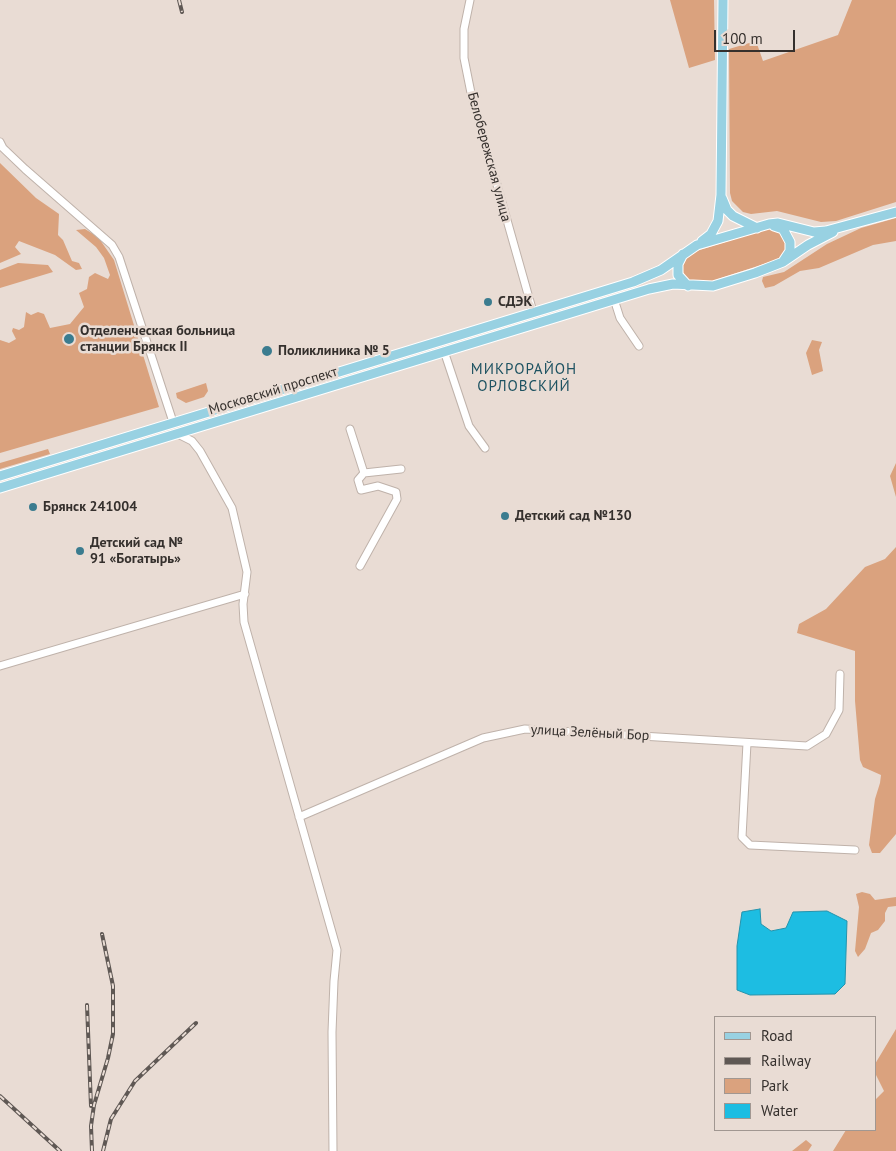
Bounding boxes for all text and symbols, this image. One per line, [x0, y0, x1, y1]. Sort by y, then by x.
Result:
scale bar [716, 20, 797, 52]
text: 100 m [722, 29, 763, 48]
street label: Белобережская улица [464, 90, 514, 224]
place label: СДЭК [498, 294, 532, 310]
marker: СДЭК [482, 296, 494, 308]
place label: Отделенческая больница станции Брянск II [80, 323, 235, 356]
marker: Отделенческая больница станции Брянск II [62, 332, 76, 346]
place label: Поликлиника № 5 [278, 343, 390, 359]
marker: Поликлиника № 5 [260, 344, 274, 358]
district label: МИКРОРАЙОН ОРЛОВСКИЙ [470, 361, 578, 396]
street label: Московский проспект [207, 363, 339, 419]
place label: Брянск 241004 [43, 499, 137, 515]
marker: Брянск 241004 [27, 501, 39, 513]
place label: Детский сад №130 [515, 508, 632, 524]
marker: Детский сад №130 [499, 510, 511, 522]
place label: Детский сад № 91 «Богатырь» [90, 535, 183, 568]
marker: Детский сад № 91 «Богатырь» [74, 545, 86, 557]
street label: улица Зелёный Бор [530, 722, 650, 744]
legend [714, 1016, 876, 1131]
text: Road [761, 1026, 793, 1045]
text: Railway [761, 1051, 811, 1070]
text: Park [761, 1076, 789, 1095]
text: Water [761, 1101, 798, 1120]

